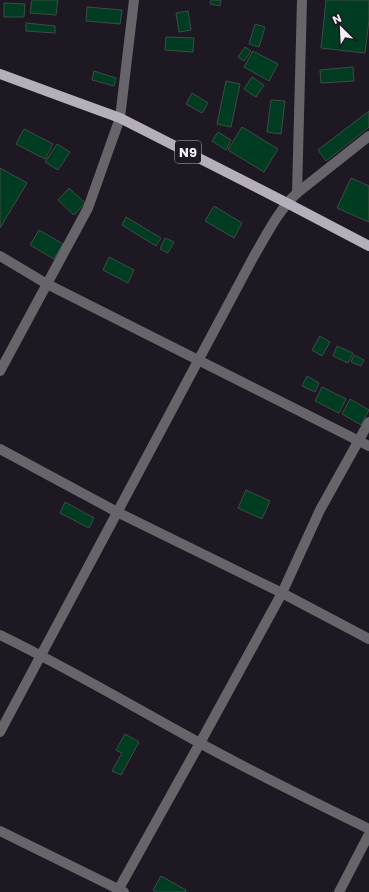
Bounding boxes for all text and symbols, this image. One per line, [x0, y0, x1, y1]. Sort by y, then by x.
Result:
north arrow [321, 8, 361, 48]
text: N [330, 10, 344, 28]
road number: N9 [175, 141, 201, 163]

